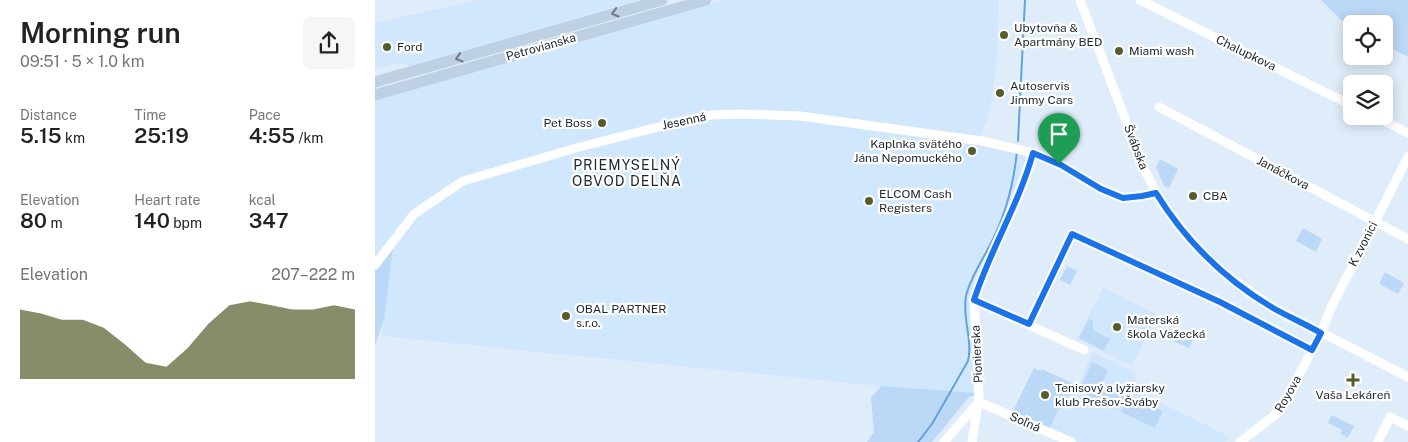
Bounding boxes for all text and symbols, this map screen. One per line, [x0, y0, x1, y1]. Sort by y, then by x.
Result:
one-way arrow [612, 8, 620, 18]
map controls [1343, 15, 1393, 125]
button: locate [1343, 15, 1393, 65]
text: Morning run [20, 16, 181, 49]
button: share [303, 17, 355, 69]
place label: Ubytovňa & Apartmány BED [1014, 21, 1102, 49]
marker: Ubytovňa & Apartmány BED [998, 29, 1010, 41]
street label: Petrovianska [505, 30, 577, 64]
street label: Chalupkova [1214, 32, 1278, 74]
place label: Ford [397, 40, 423, 54]
marker: Ford [381, 41, 393, 53]
place label: Miami wash [1129, 44, 1194, 58]
marker: Miami wash [1113, 45, 1125, 57]
text: 09:51 · 5 × 1.0 km [20, 52, 145, 71]
one-way arrow [455, 53, 464, 63]
button: layers [1343, 75, 1393, 125]
place label: Autoservis Jimmy Cars [1010, 79, 1073, 107]
marker: Autoservis Jimmy Cars [994, 87, 1006, 99]
text: Distance [20, 107, 77, 123]
text: Time [134, 107, 166, 123]
text: Pace [249, 107, 281, 123]
street label: Jesenná [661, 109, 707, 133]
pin [1038, 113, 1080, 164]
place label: Pet Boss [543, 116, 592, 130]
marker: Pet Boss [596, 117, 608, 129]
icon: arrive [1045, 120, 1073, 148]
text: 5.15 [20, 123, 62, 148]
text: 25:19 [134, 123, 189, 148]
text: 4:55 [249, 123, 295, 148]
street label: Švábska [1121, 123, 1151, 171]
text: km [62, 130, 85, 146]
text: /km [295, 130, 323, 146]
place label: Kaplnka svätého Jána Nepomuckého [854, 137, 962, 165]
marker: Kaplnka svätého Jána Nepomuckého [966, 145, 978, 157]
street label: Janáčkova [1255, 153, 1311, 193]
district label: PRIEMYSELNÝ OBVOD DELŇA [572, 156, 682, 189]
place label: ELCOM Cash Registers [879, 187, 952, 215]
place label: CBA [1203, 189, 1228, 203]
marker: CBA [1187, 190, 1199, 202]
text: Elevation [20, 192, 79, 208]
text: Heart rate [134, 192, 201, 208]
text: kcal [249, 192, 276, 208]
marker: ELCOM Cash Registers [863, 195, 875, 207]
text: 80 [20, 208, 47, 233]
text: 140 [134, 208, 170, 233]
text: 347 [249, 208, 289, 233]
text: m [47, 215, 63, 231]
text: bpm [170, 215, 202, 231]
street label: K zvonici [1346, 219, 1380, 269]
text: Elevation [20, 265, 88, 284]
text: 207–222 m [271, 265, 355, 284]
place label: OBAL PARTNER s.r.o. [576, 302, 666, 330]
marker: OBAL PARTNER s.r.o. [560, 310, 572, 322]
place label: Materská škola Važecká [1127, 313, 1206, 341]
marker: Materská škola Važecká [1111, 321, 1123, 333]
street label: Pionierska [968, 325, 986, 383]
street label: Royova [1272, 373, 1304, 415]
marker: Vaša Lekáreň [1347, 374, 1359, 386]
place label: Tenisový a lyžiarsky klub Prešov-Šváby [1055, 381, 1166, 409]
place label: Vaša Lekáreň [1316, 388, 1390, 402]
marker: Tenisový a lyžiarsky klub Prešov-Šváby [1039, 389, 1051, 401]
street label: Soľná [1008, 409, 1042, 435]

